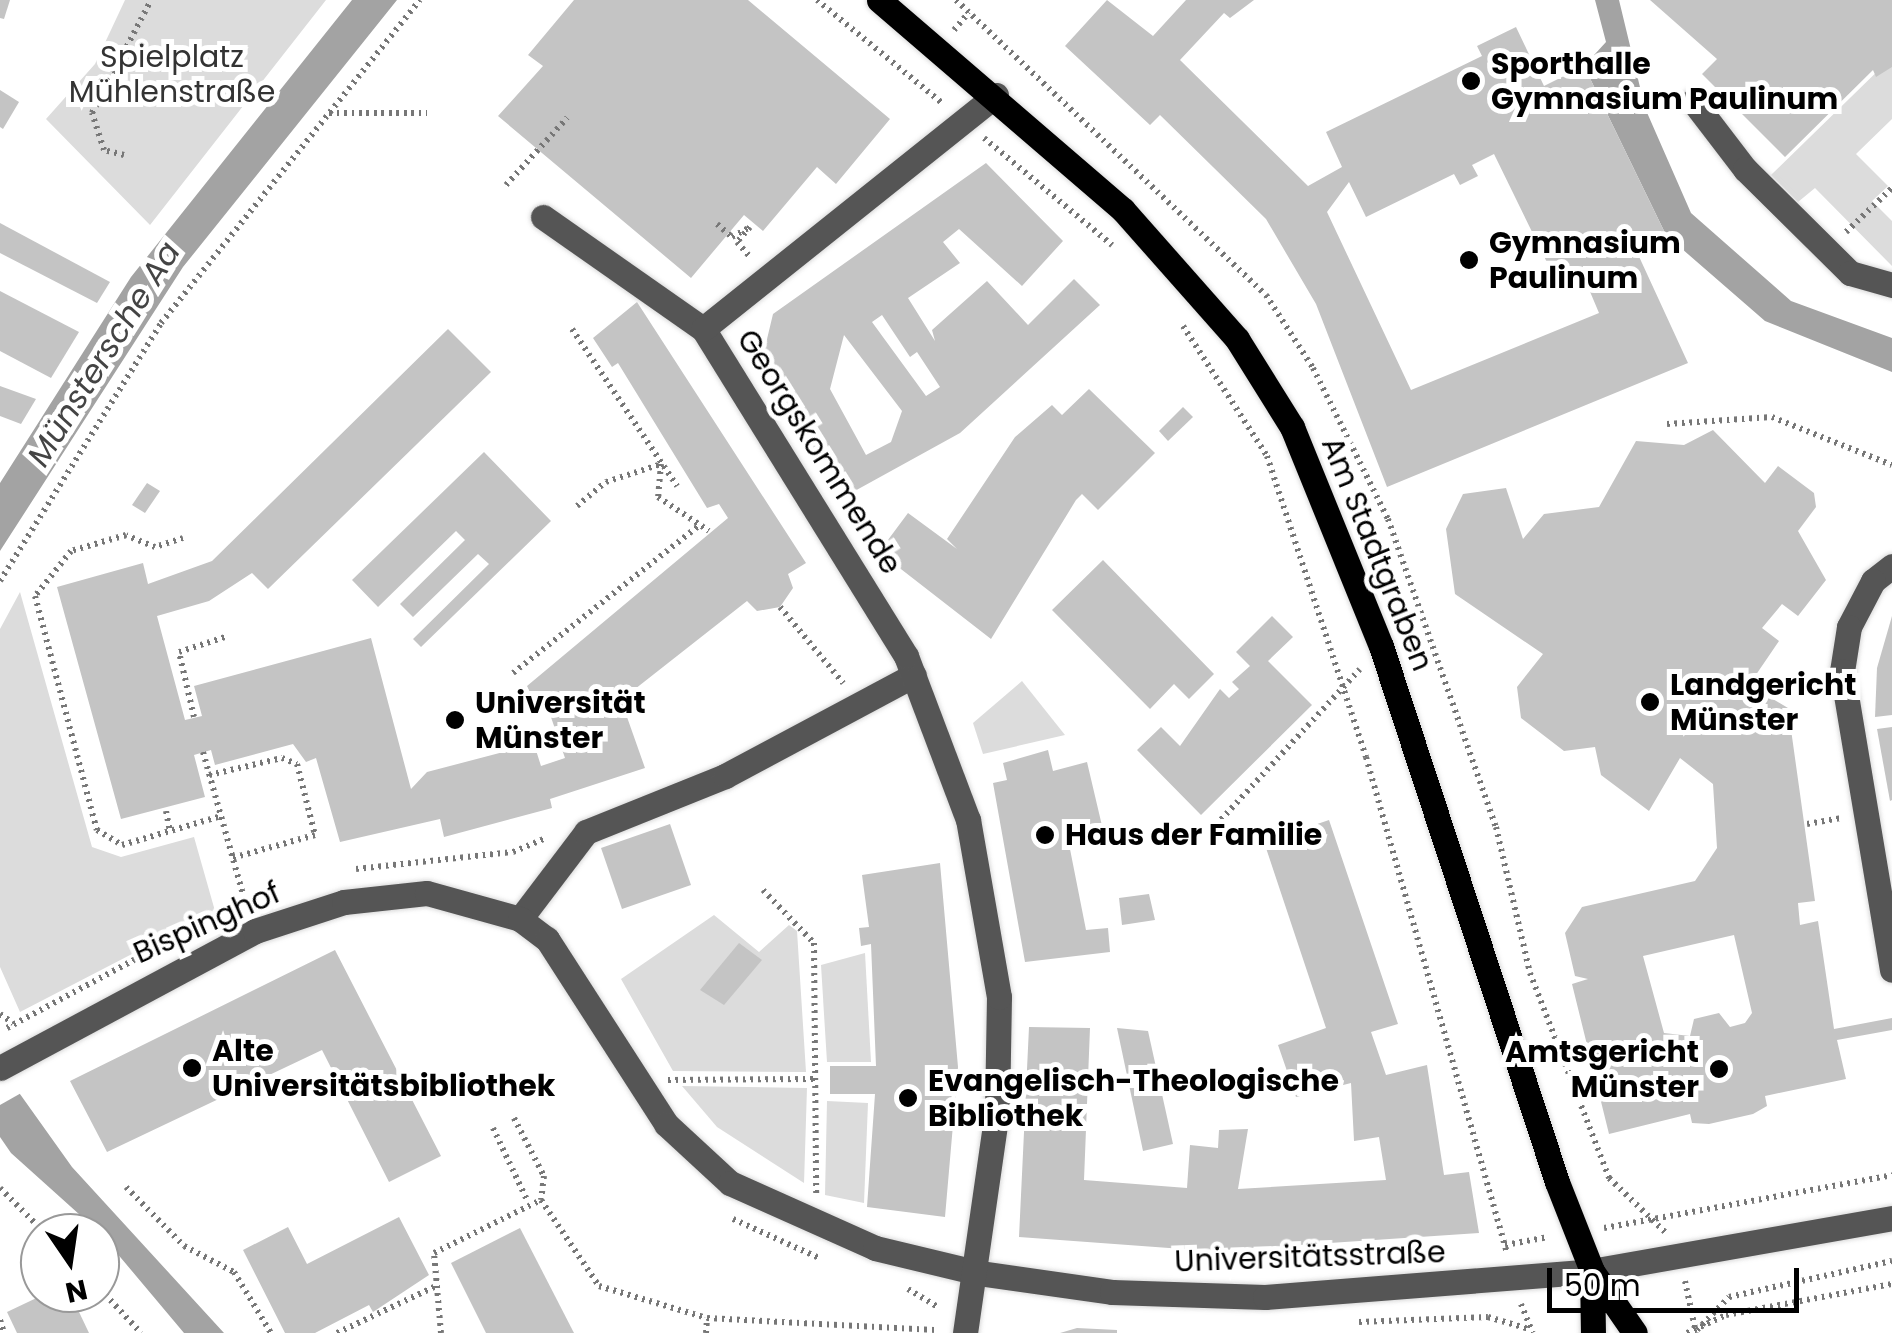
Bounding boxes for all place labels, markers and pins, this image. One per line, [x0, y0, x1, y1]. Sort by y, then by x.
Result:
place label: Sporthalle Gymnasium Paulinum [1491, 46, 1838, 116]
marker: Sporthalle Gymnasium Paulinum [1460, 70, 1482, 92]
place label: Gymnasium Paulinum [1489, 225, 1681, 296]
marker: Gymnasium Paulinum [1458, 249, 1480, 271]
place label: Landgericht Münster [1670, 667, 1856, 738]
place label: Universität Münster [475, 685, 646, 756]
marker: Landgericht Münster [1639, 691, 1661, 713]
marker: Universität Münster [444, 709, 466, 731]
place label: Haus der Familie [1065, 817, 1322, 853]
marker: Haus der Familie [1034, 824, 1056, 846]
place label: Alte Universitätsbibliothek [212, 1033, 555, 1104]
place label: Amtsgericht Münster [1505, 1034, 1699, 1104]
marker: Alte Universitätsbibliothek [181, 1057, 203, 1079]
marker: Amtsgericht Münster [1708, 1058, 1730, 1080]
place label: Evangelisch-Theologische Bibliothek [928, 1063, 1339, 1134]
marker: Evangelisch-Theologische Bibliothek [897, 1087, 919, 1109]

